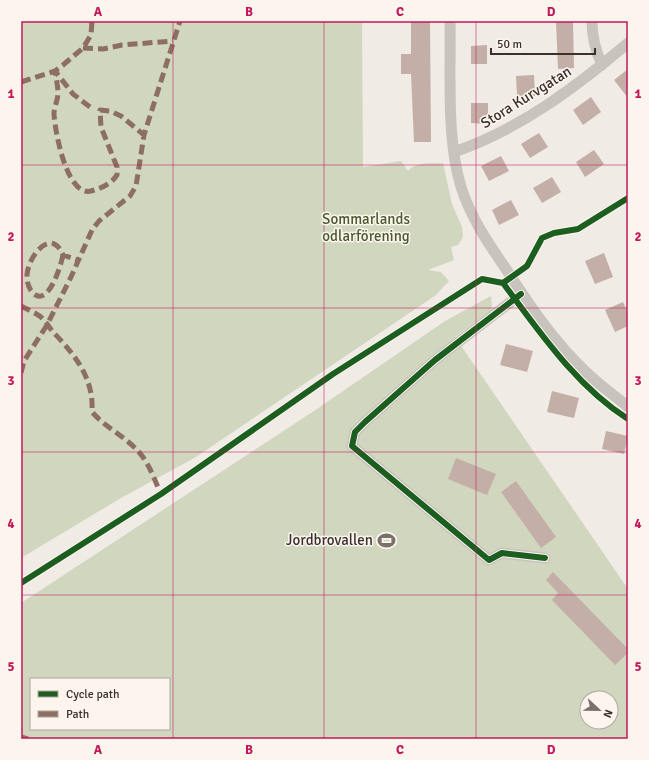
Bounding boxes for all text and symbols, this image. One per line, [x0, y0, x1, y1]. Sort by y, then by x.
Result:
text: A [94, 4, 103, 20]
text: B [245, 4, 253, 20]
text: C [396, 4, 404, 20]
text: D [547, 4, 556, 20]
scale bar [491, 30, 595, 56]
text: 50 m [497, 37, 522, 52]
street label: Stora Kurvgatan [477, 62, 575, 132]
text: 1 [7, 86, 15, 102]
text: 1 [634, 86, 642, 102]
park label: Sommarlands odlarförening [322, 210, 410, 245]
text: 2 [7, 229, 15, 245]
text: 2 [634, 229, 642, 245]
text: 3 [7, 373, 15, 389]
text: 3 [634, 373, 642, 389]
text: 4 [7, 516, 15, 532]
text: 4 [634, 516, 642, 532]
sports icon: Jordbrovallen [376, 530, 396, 550]
place label: Jordbrovallen [286, 531, 373, 549]
text: 5 [7, 659, 15, 675]
text: 5 [634, 659, 642, 675]
legend [30, 678, 170, 730]
text: Cycle path [66, 687, 119, 702]
north arrow [579, 690, 619, 730]
text: Path [66, 707, 89, 722]
text: N [600, 708, 615, 720]
text: A [94, 742, 103, 758]
text: B [245, 742, 253, 758]
text: C [396, 742, 404, 758]
text: D [547, 742, 556, 758]

